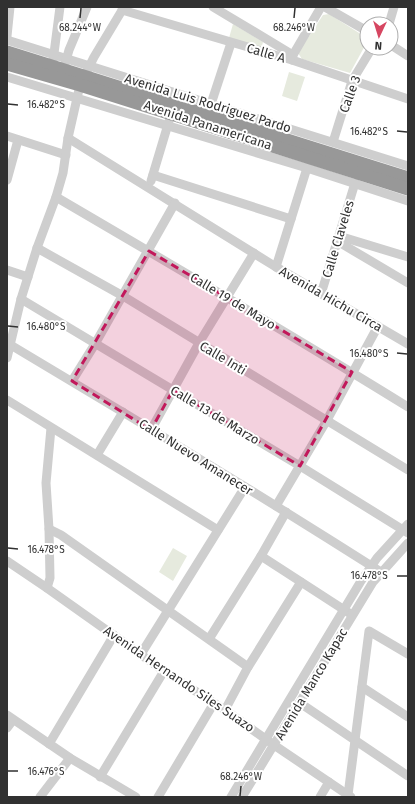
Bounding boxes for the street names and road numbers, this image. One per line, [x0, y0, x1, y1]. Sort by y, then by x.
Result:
street label: Calle A [245, 40, 288, 66]
street label: Avenida Luis Rodriguez Pardo [123, 70, 293, 136]
street label: Calle 3 [336, 73, 364, 115]
street label: Avenida Panamericana [142, 97, 274, 153]
street label: Calle Claveles [319, 198, 357, 280]
street label: Avenida Hichu Circa [277, 263, 385, 335]
street label: Calle 19 de Mayo [187, 270, 279, 332]
street label: Calle Inti [197, 338, 249, 378]
street label: Calle 13 de Marzo [168, 382, 262, 448]
street label: Calle Nuevo Amanecer [136, 416, 256, 498]
street label: Avenida Hernando Siles Suazo [101, 623, 257, 735]
street label: Avenida Manco Kapac [272, 625, 350, 743]

